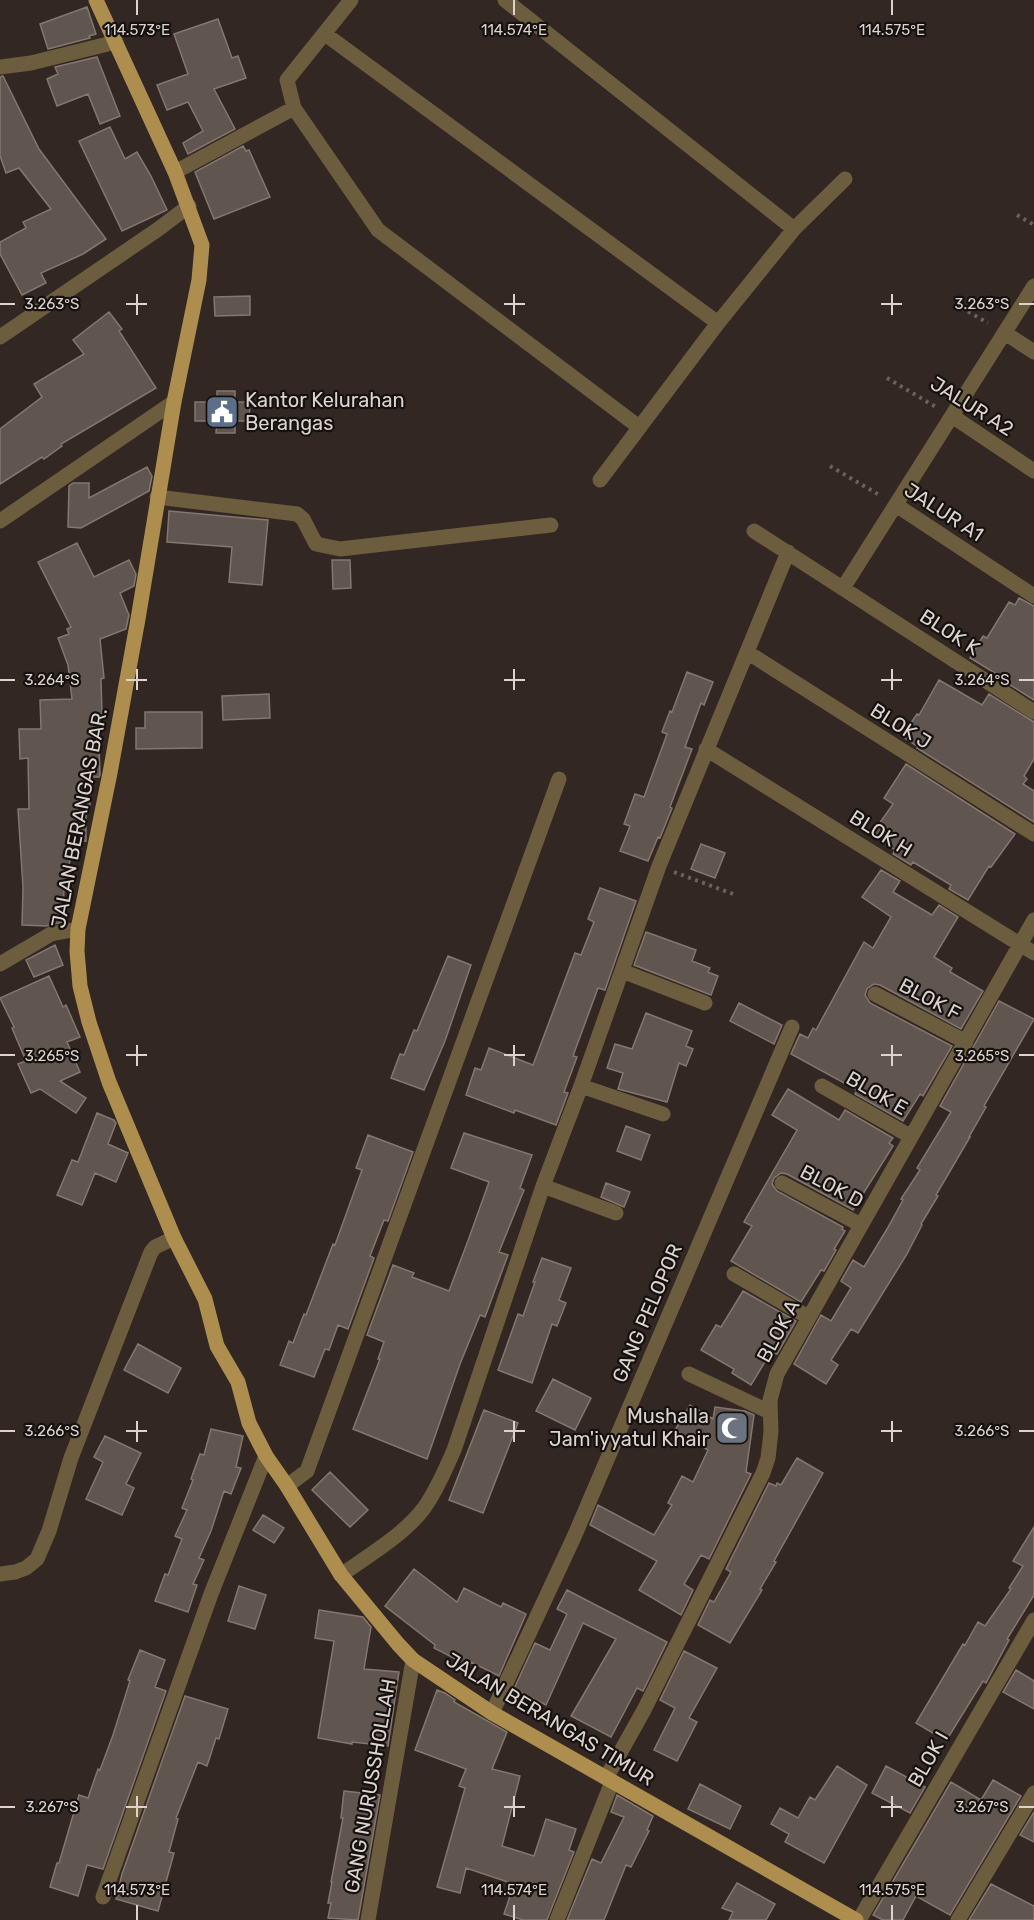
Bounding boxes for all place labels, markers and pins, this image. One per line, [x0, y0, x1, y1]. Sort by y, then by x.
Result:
place label: Kantor Kelurahan Berangas [245, 388, 405, 435]
public building icon: Kantor Kelurahan Berangas [204, 394, 240, 430]
place label: Mushalla Jam'iyyatul Khair [549, 1404, 709, 1451]
mosque icon: Mushalla Jam'iyyatul Khair [714, 1410, 750, 1446]

